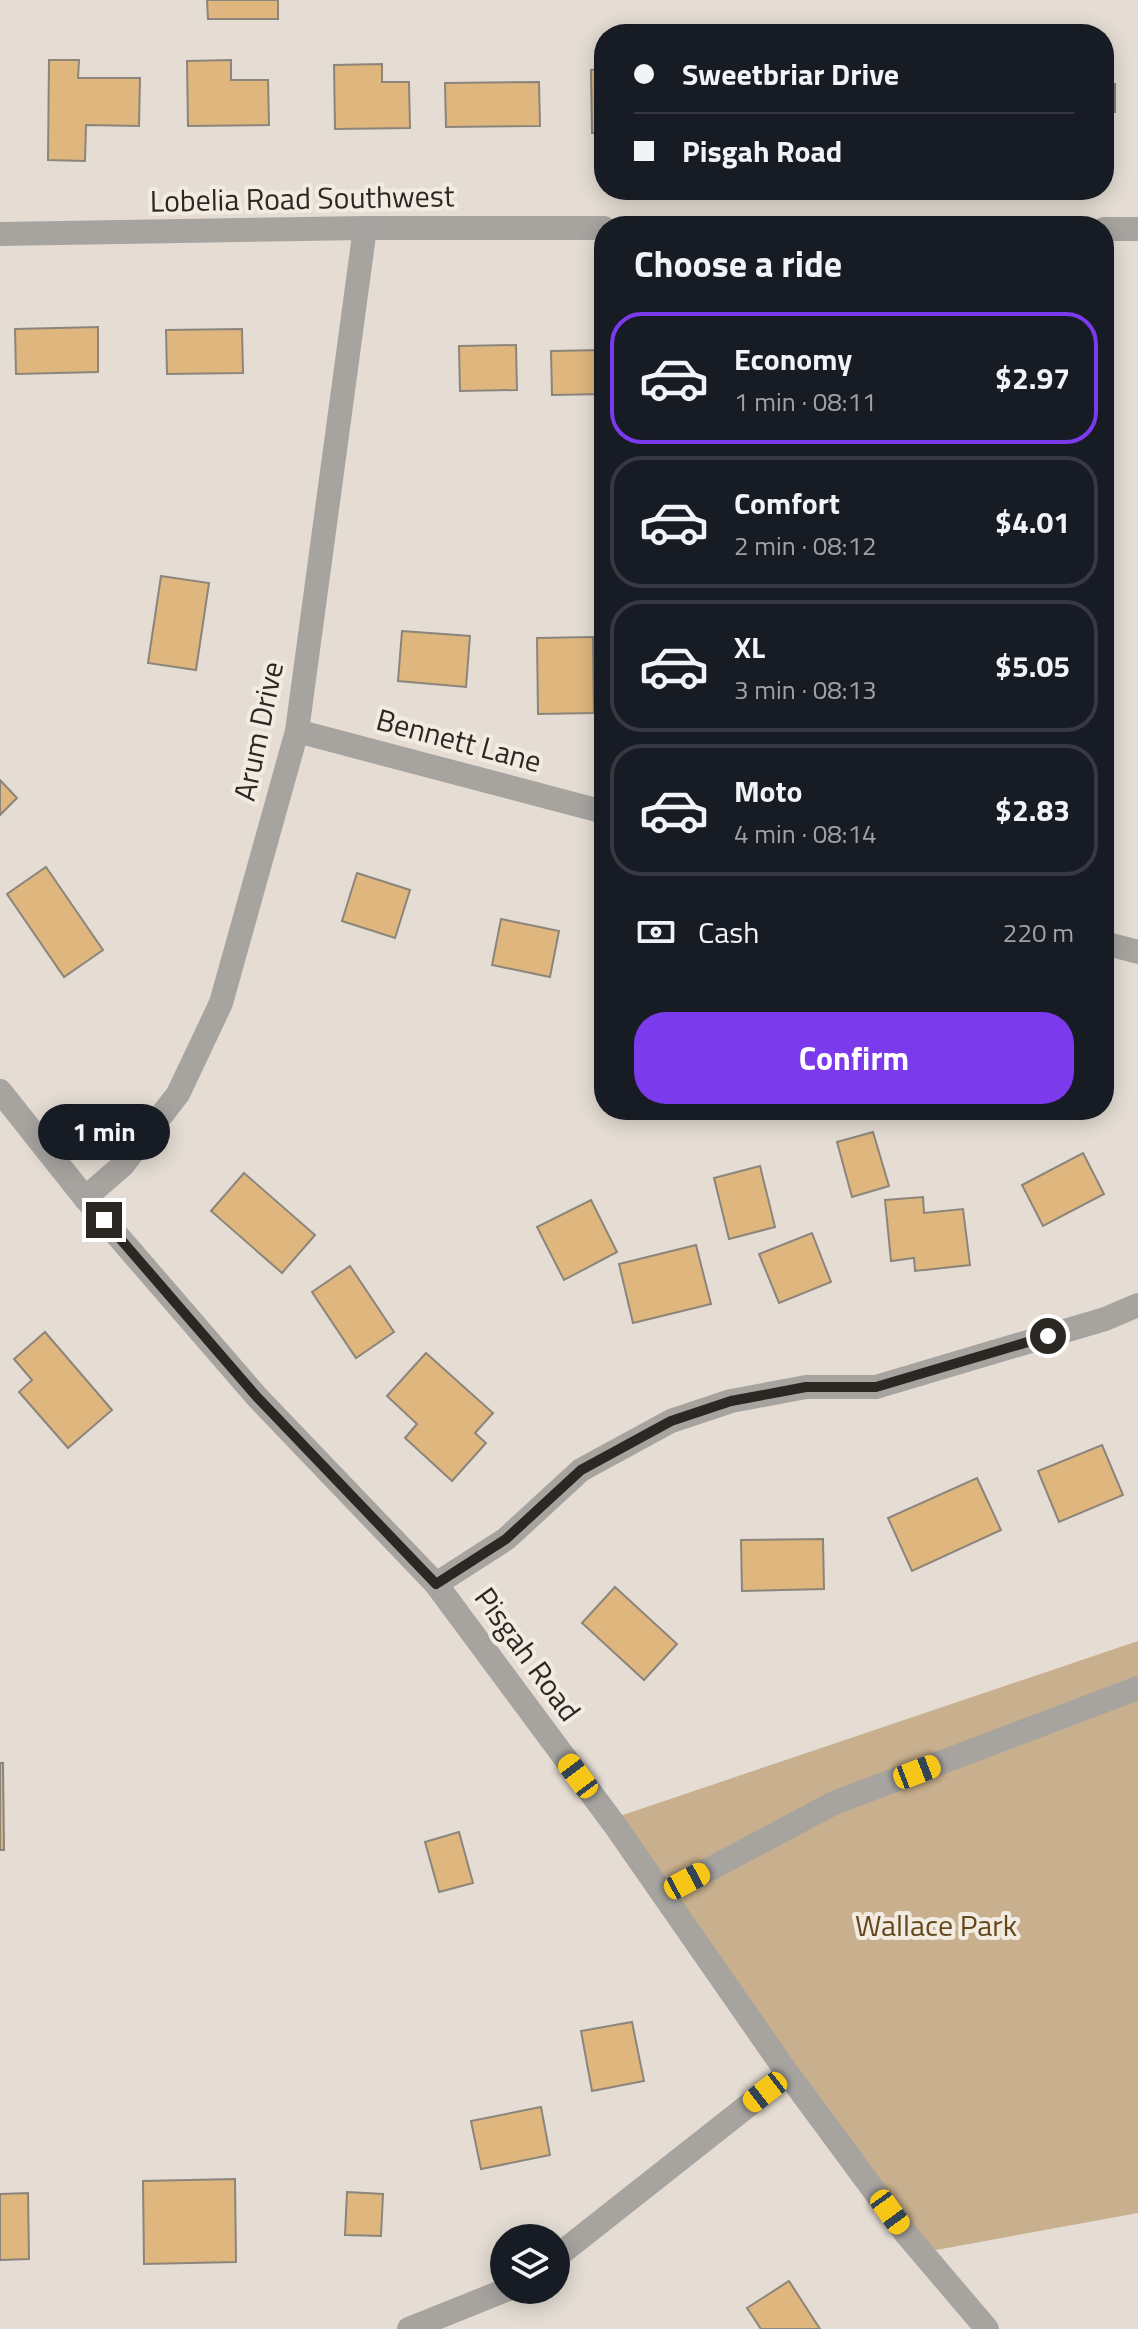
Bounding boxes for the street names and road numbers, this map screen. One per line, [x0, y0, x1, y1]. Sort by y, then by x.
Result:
street label: Lobelia Road Southwest [149, 172, 455, 224]
street label: Arum Drive [221, 657, 295, 805]
street label: Bennett Lane [371, 696, 547, 784]
street label: Pisgah Road [463, 1577, 593, 1731]

